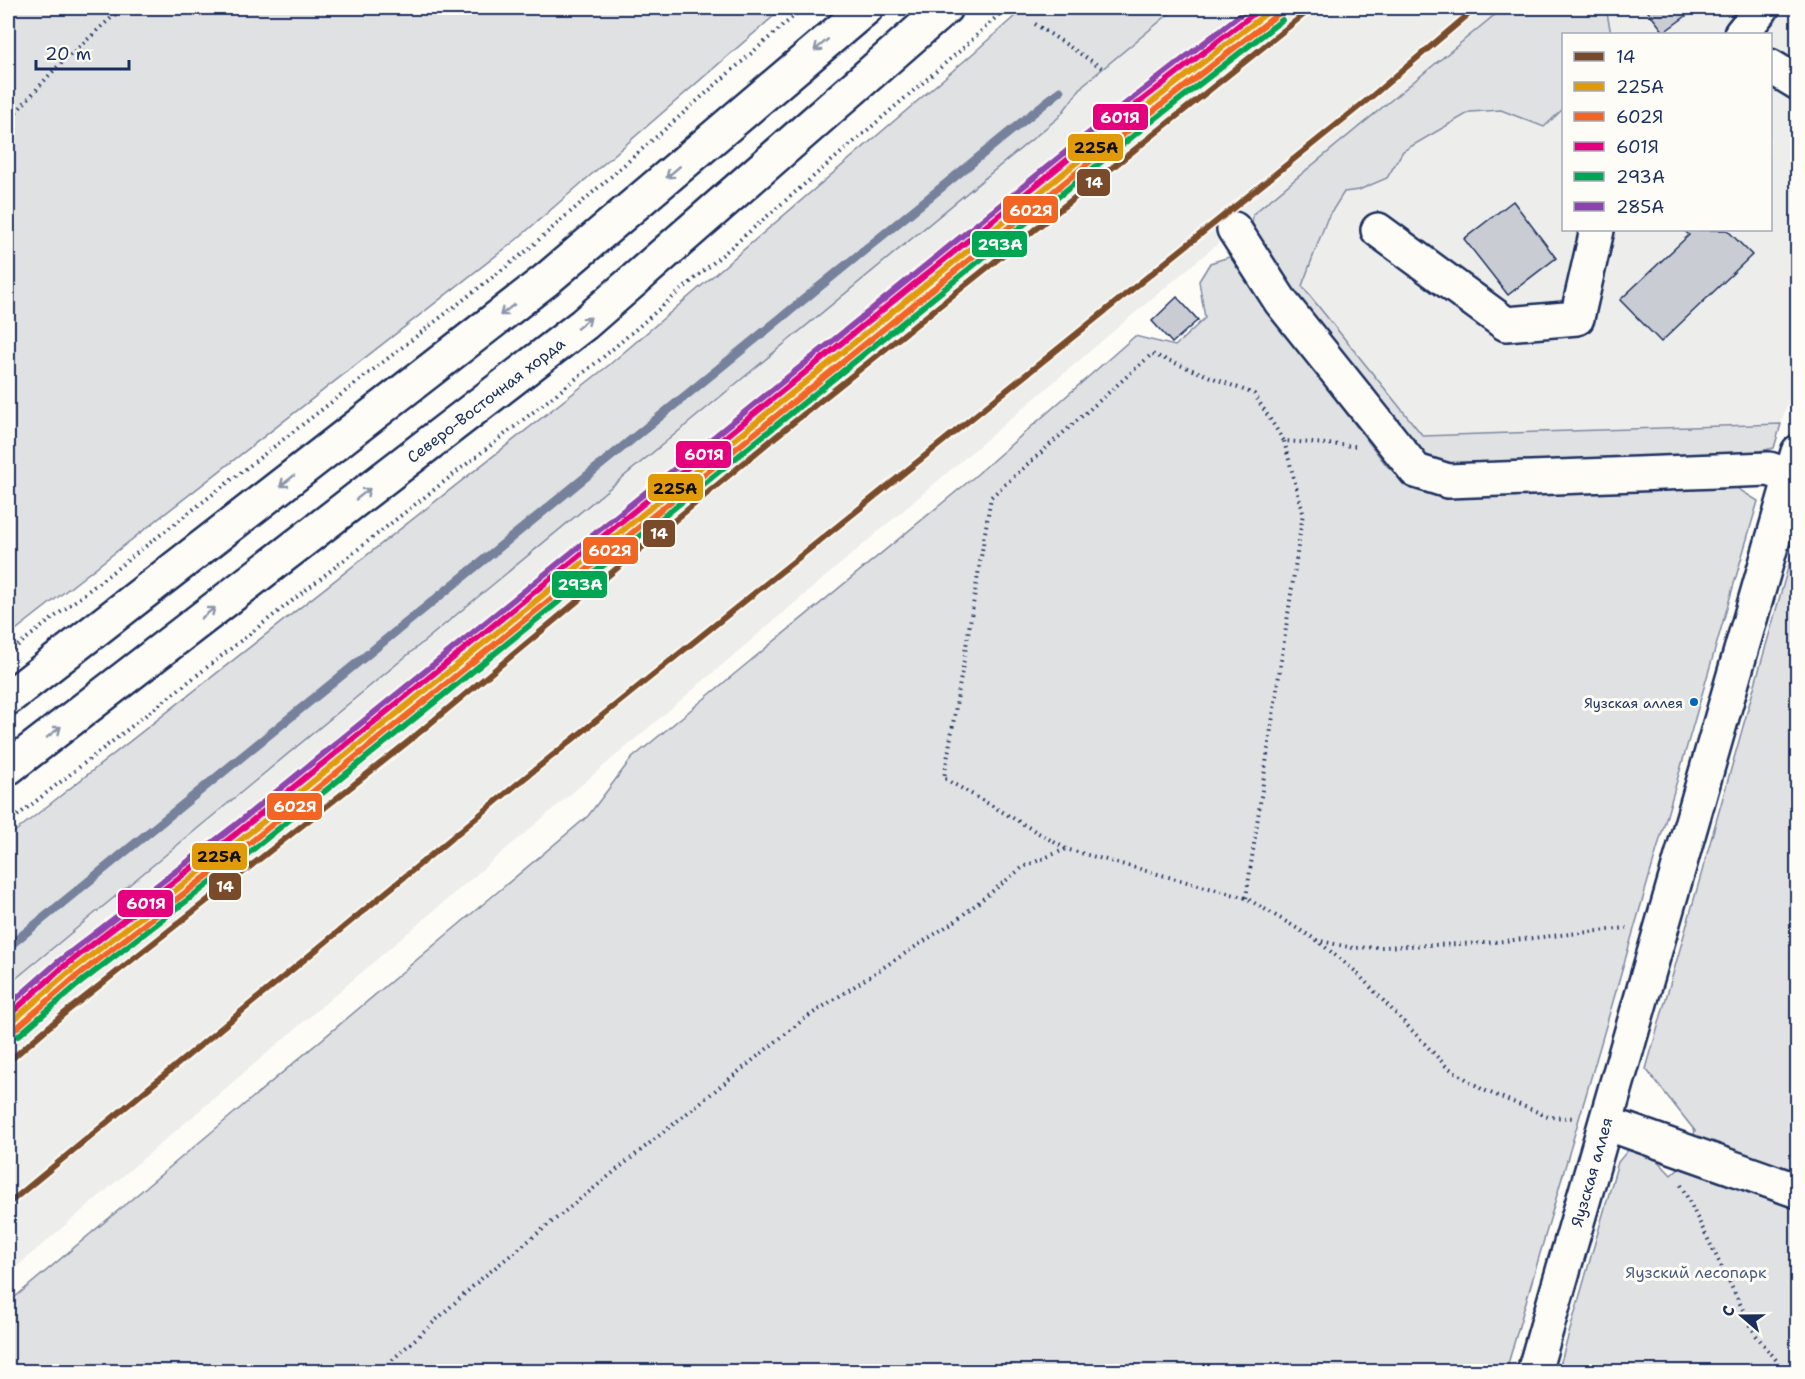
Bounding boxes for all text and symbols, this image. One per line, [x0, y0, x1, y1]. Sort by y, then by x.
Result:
scale bar [36, 33, 129, 71]
legend [1562, 33, 1772, 231]
one-way arrow [813, 39, 829, 52]
text: 20 m [45, 42, 91, 66]
text: 14 [1616, 45, 1635, 69]
text: 225А [1616, 75, 1664, 99]
line badge: 601Я [1092, 103, 1149, 131]
text: 602Я [1616, 105, 1663, 129]
text: 601Я [1100, 107, 1140, 128]
line badge: 225А [1067, 133, 1124, 162]
text: 601Я [1616, 135, 1659, 159]
text: 225А [1074, 137, 1118, 158]
one-way arrow [666, 165, 681, 179]
text: 293А [1616, 165, 1665, 189]
line badge: 14 [1076, 168, 1111, 197]
text: 14 [1085, 172, 1103, 193]
line badge: 602Я [1002, 195, 1059, 224]
text: 285А [1616, 195, 1664, 219]
text: 602Я [1009, 200, 1053, 221]
line badge: 293А [971, 230, 1028, 258]
text: 293А [977, 234, 1023, 255]
one-way arrow [499, 304, 515, 317]
one-way arrow [575, 317, 591, 330]
street label: Северо-Восточная хорда [403, 333, 569, 468]
line badge: 601Я [675, 440, 732, 469]
text: 601Я [684, 444, 724, 465]
line badge: 225А [647, 473, 704, 502]
one-way arrow [279, 475, 295, 488]
text: 225А [653, 478, 697, 499]
one-way arrow [354, 488, 370, 500]
line badge: 14 [642, 519, 676, 548]
text: 14 [650, 523, 668, 544]
line badge: 602Я [582, 536, 639, 565]
text: 602Я [588, 540, 632, 561]
line badge: 293А [551, 570, 608, 599]
text: 293А [557, 574, 603, 595]
one-way arrow [200, 607, 216, 619]
place label: Яузская аллея [1584, 694, 1683, 712]
marker: Яузская аллея [1688, 696, 1700, 708]
one-way arrow [46, 726, 62, 739]
line badge: 602Я [266, 792, 323, 821]
text: 602Я [273, 796, 317, 817]
line badge: 225А [191, 842, 248, 871]
text: 225А [197, 846, 241, 867]
line badge: 14 [208, 872, 242, 901]
text: 14 [216, 876, 234, 897]
line badge: 601Я [117, 889, 174, 918]
text: 601Я [126, 893, 166, 914]
street label: Яузская аллея [1566, 1115, 1618, 1229]
park label: Яузский лесопарк [1626, 1262, 1767, 1283]
north arrow [1712, 1286, 1772, 1346]
text: С [1717, 1303, 1740, 1319]

